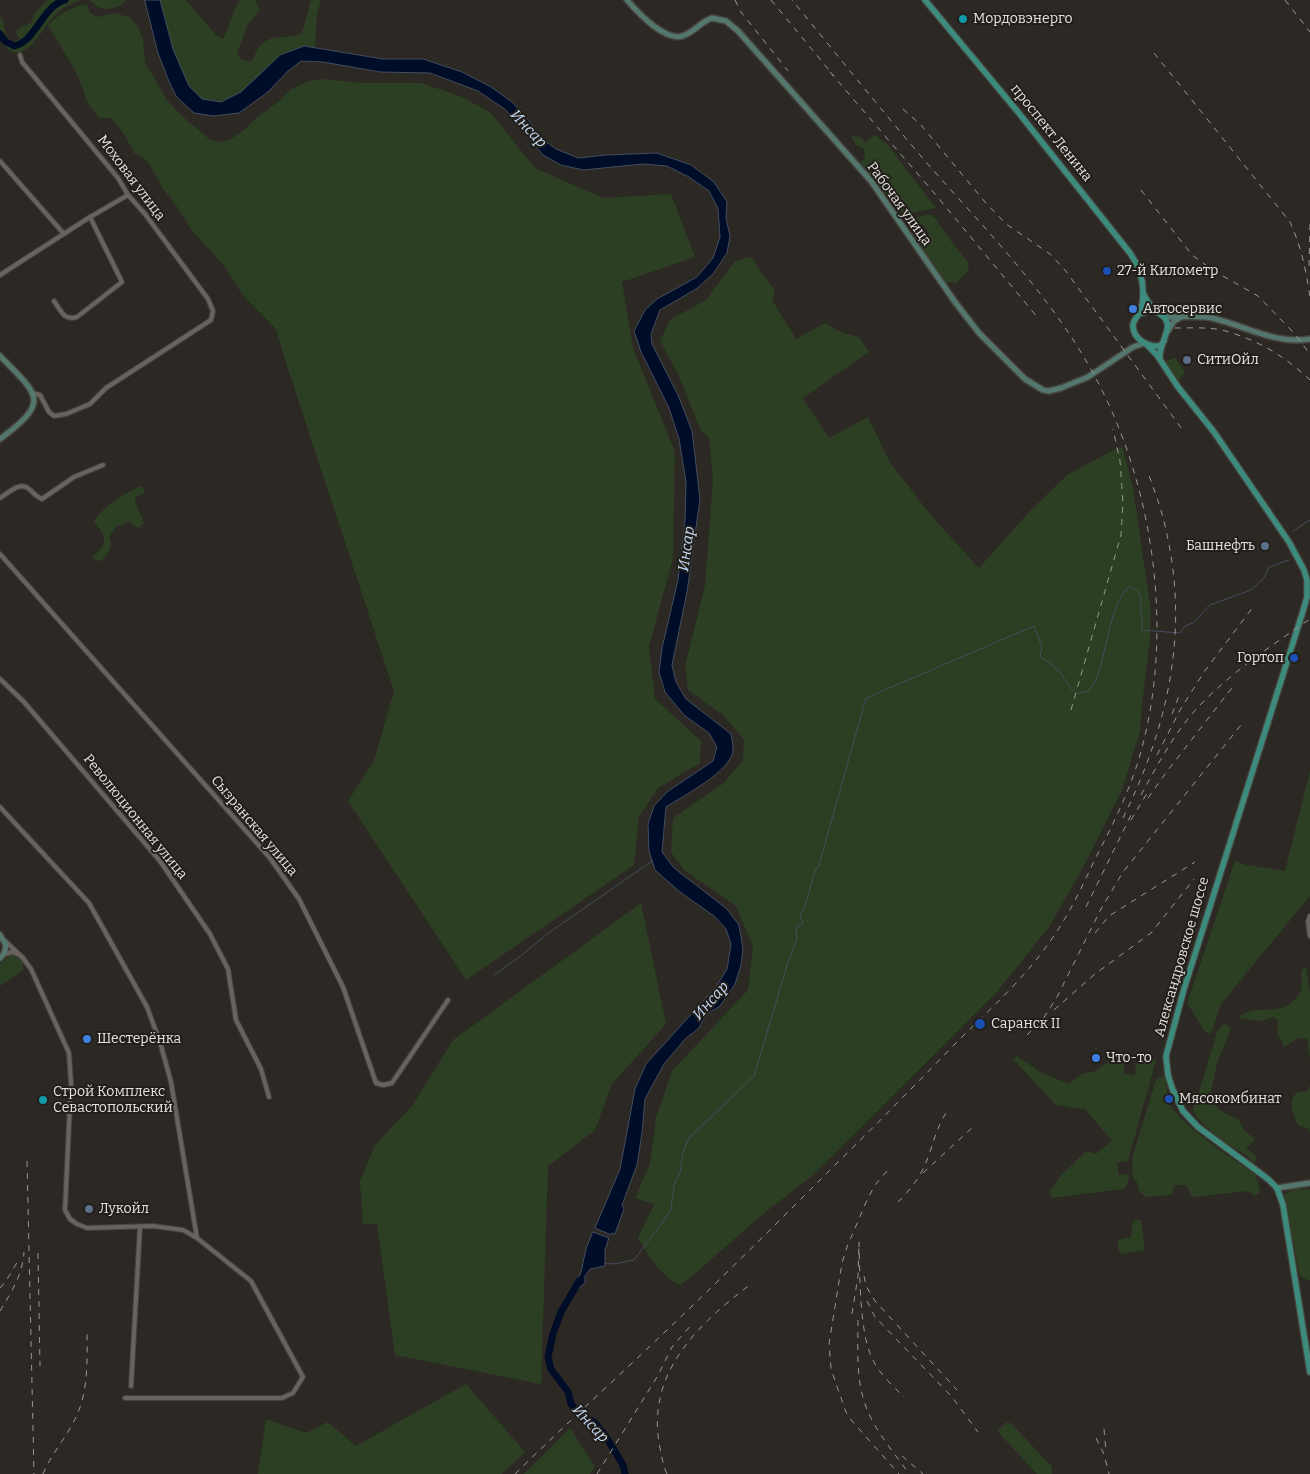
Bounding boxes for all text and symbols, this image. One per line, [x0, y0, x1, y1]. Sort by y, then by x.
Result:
place label: Мордовэнерго [973, 11, 1072, 27]
marker: Мордовэнерго [957, 13, 969, 25]
street label: проспект Ленина [1007, 81, 1095, 185]
water label: Инсар [506, 106, 550, 152]
street label: Моховая улица [93, 132, 169, 224]
street label: Рабочая улица [863, 159, 935, 249]
place label: 27-й Километр [1117, 263, 1218, 279]
marker: 27-й Километр [1101, 265, 1113, 277]
place label: Автосервис [1143, 301, 1222, 317]
marker: Автосервис [1127, 303, 1139, 315]
place label: СитиОйл [1197, 352, 1259, 368]
marker: СитиОйл [1181, 354, 1193, 366]
water label: Инсар [675, 525, 699, 573]
place label: Башнефть [1186, 538, 1255, 554]
marker: Башнефть [1259, 540, 1271, 552]
place label: Гортоп [1237, 650, 1284, 666]
marker: Гортоп [1288, 652, 1300, 664]
street label: Революционная улица [79, 751, 191, 883]
street label: Сызранская улица [207, 772, 301, 880]
street label: Александровское шоссе [1151, 875, 1213, 1039]
water label: Инсар [689, 978, 733, 1024]
place label: Саранск II [991, 1016, 1061, 1032]
marker: Саранск II [973, 1017, 987, 1031]
place label: Шестерёнка [97, 1031, 181, 1047]
marker: Шестерёнка [81, 1033, 93, 1045]
place label: Что-то [1106, 1050, 1152, 1066]
marker: Что-то [1090, 1052, 1102, 1064]
place label: Строй Комплекс Севастопольский [53, 1084, 173, 1116]
place label: Мясокомбинат [1179, 1091, 1282, 1107]
marker: Мясокомбинат [1163, 1093, 1175, 1105]
marker: Строй Комплекс Севастопольский [37, 1094, 49, 1106]
place label: Лукойл [99, 1201, 149, 1217]
marker: Лукойл [83, 1203, 95, 1215]
water label: Инсар [568, 1401, 612, 1447]

